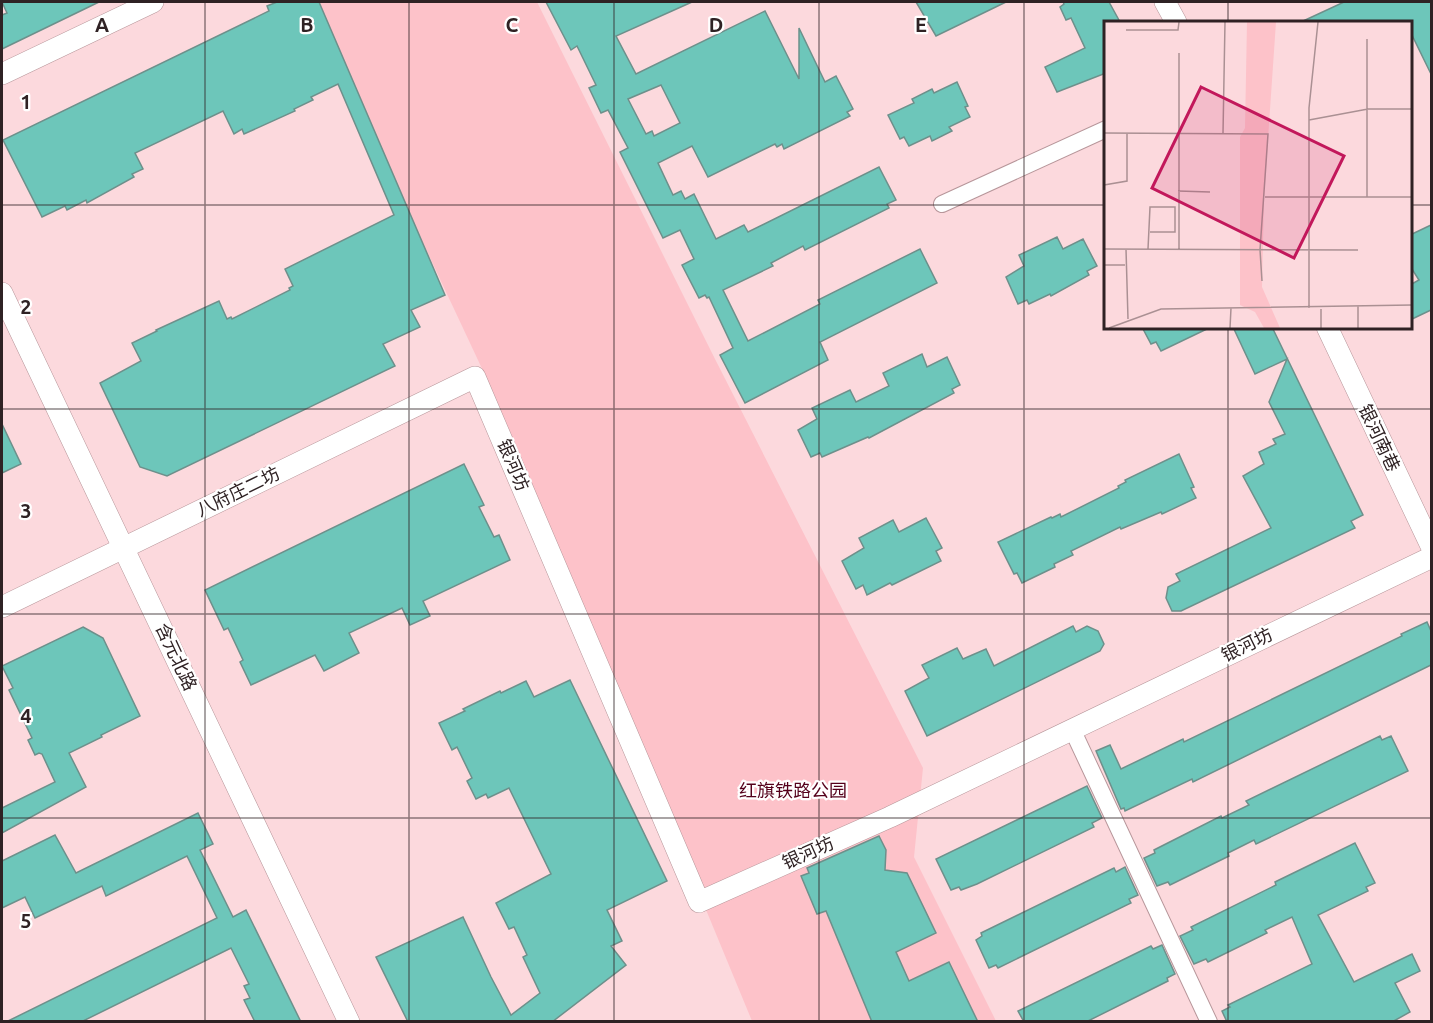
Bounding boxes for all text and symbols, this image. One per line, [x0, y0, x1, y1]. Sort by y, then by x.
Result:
text: A [95, 13, 109, 36]
text: B [300, 13, 314, 36]
text: C [506, 13, 519, 36]
text: D [709, 13, 723, 36]
text: E [915, 13, 927, 36]
inset map [1104, 21, 1412, 328]
text: 1 [20, 90, 32, 113]
text: 2 [20, 295, 32, 318]
street label: 银河南巷 [1356, 401, 1404, 474]
street label: 银河坊 [494, 436, 534, 493]
street label: 八府庄二坊 [193, 462, 282, 520]
text: 3 [20, 499, 32, 522]
street label: 含元北路 [153, 620, 201, 693]
street label: 银河坊 [1218, 623, 1275, 665]
text: 4 [20, 704, 32, 727]
park label: 红旗铁路公园 [739, 780, 847, 800]
street label: 银河坊 [779, 832, 836, 872]
text: 5 [20, 909, 32, 932]

